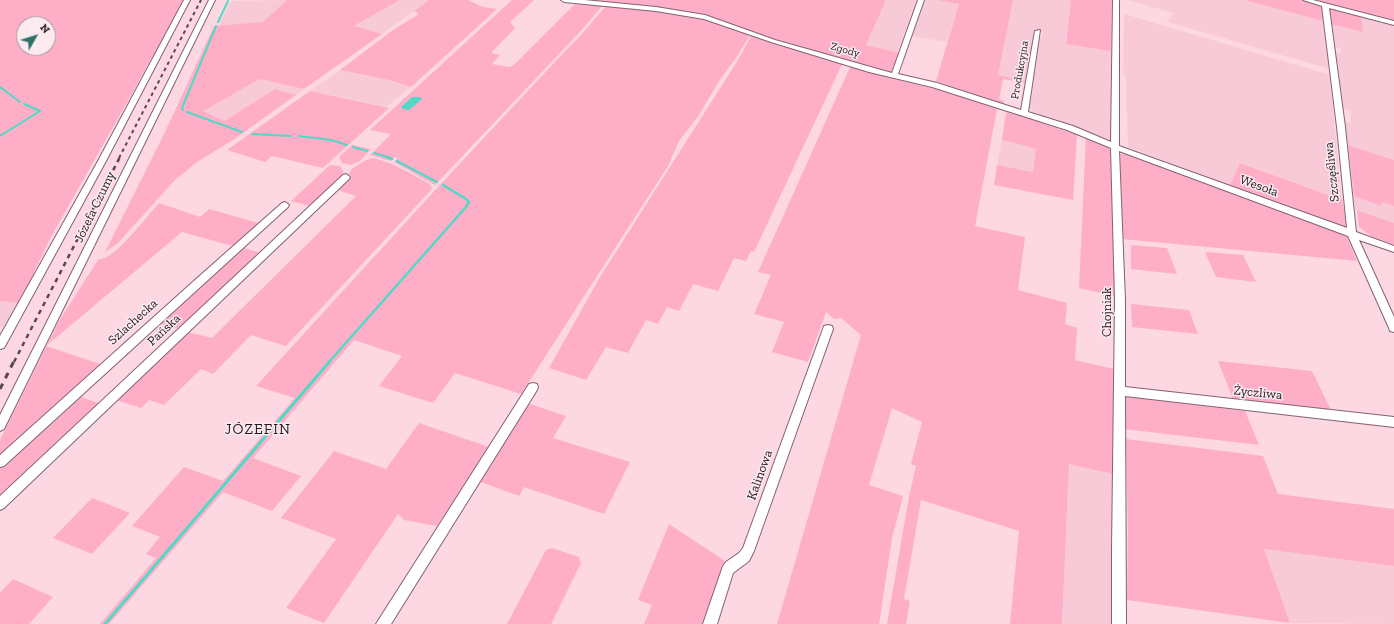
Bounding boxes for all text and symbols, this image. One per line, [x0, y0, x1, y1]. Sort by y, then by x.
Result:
north arrow [16, 16, 56, 56]
text: N [37, 21, 53, 36]
street label: Zgody [829, 40, 861, 60]
street label: Produkcyjna [1008, 40, 1032, 100]
street label: Szczęśliwa [1321, 141, 1343, 203]
street label: Józefa Czumy [71, 169, 119, 245]
street label: Wesoła [1238, 172, 1280, 200]
street label: Chojniak [1099, 287, 1115, 337]
street label: Szlachecka [105, 296, 161, 348]
street label: Pańska [144, 311, 184, 349]
street label: Życzliwa [1233, 383, 1283, 403]
district label: JÓZEFIN [225, 421, 291, 439]
street label: Kalinowa [744, 448, 776, 502]

